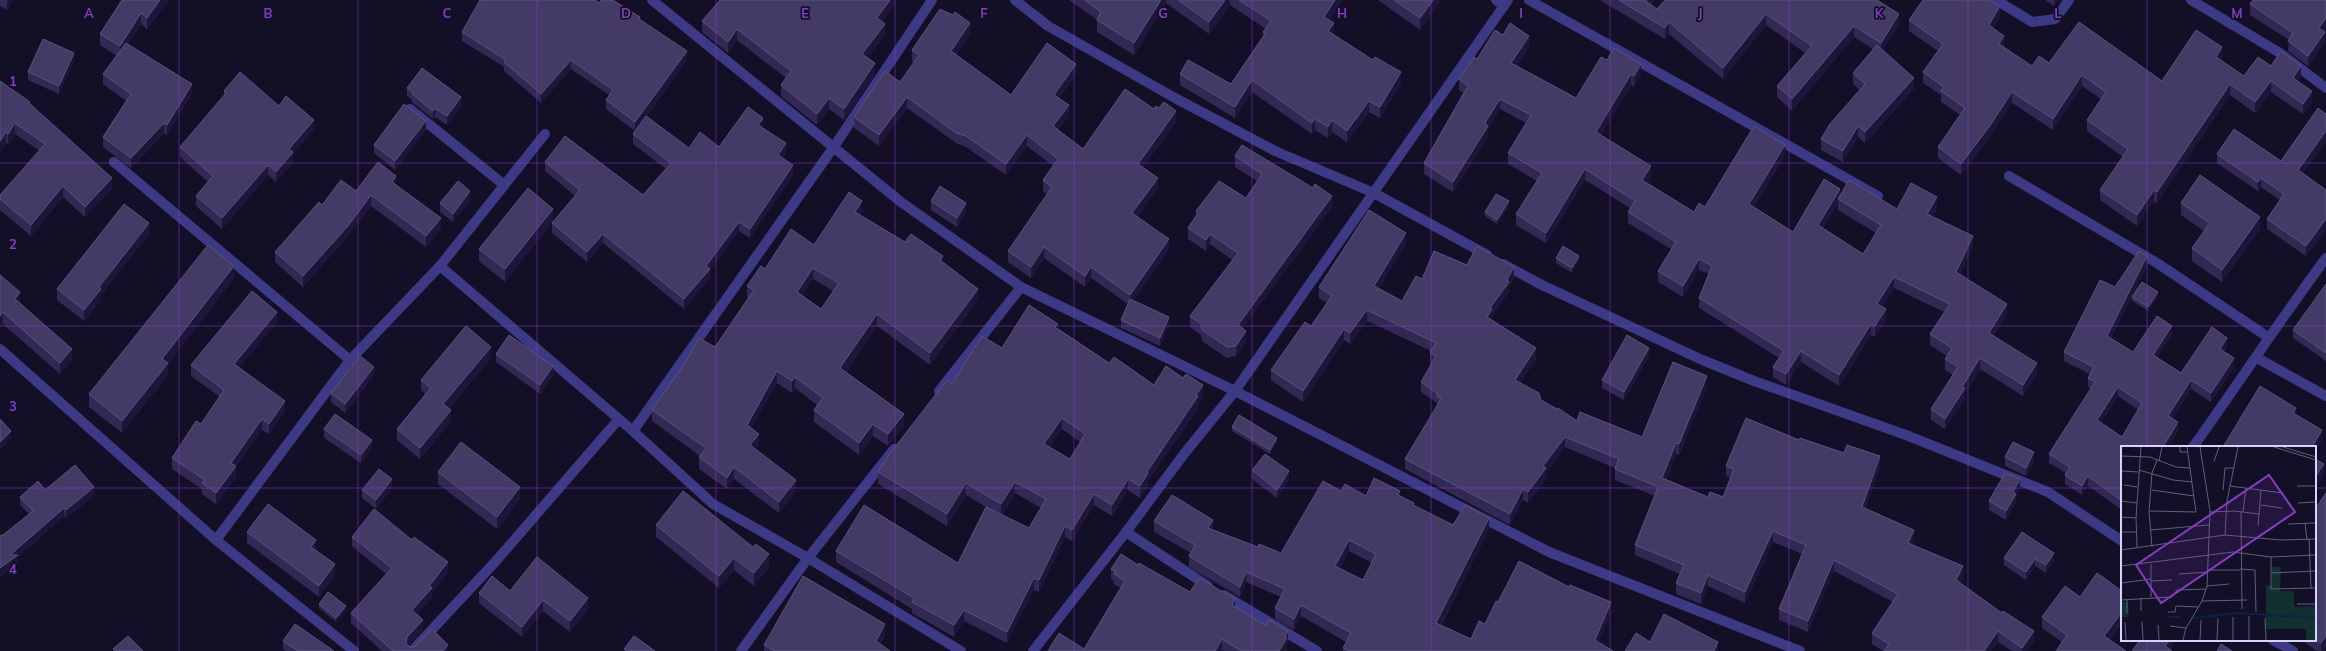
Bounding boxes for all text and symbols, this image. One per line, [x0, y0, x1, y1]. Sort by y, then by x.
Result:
text: A [84, 5, 94, 21]
text: B [264, 5, 273, 21]
text: C [443, 5, 452, 21]
text: D [621, 5, 631, 21]
text: E [801, 5, 809, 21]
text: F [980, 5, 988, 21]
text: G [1158, 5, 1168, 21]
text: H [1337, 5, 1347, 21]
text: I [1519, 5, 1523, 21]
text: J [1698, 5, 1702, 21]
text: K [1875, 5, 1885, 21]
text: L [2054, 5, 2062, 21]
text: M [2231, 5, 2243, 21]
text: 1 [9, 73, 17, 89]
text: 2 [9, 236, 17, 252]
text: 3 [9, 398, 17, 414]
inset map [2121, 446, 2316, 641]
text: 4 [9, 561, 17, 577]

